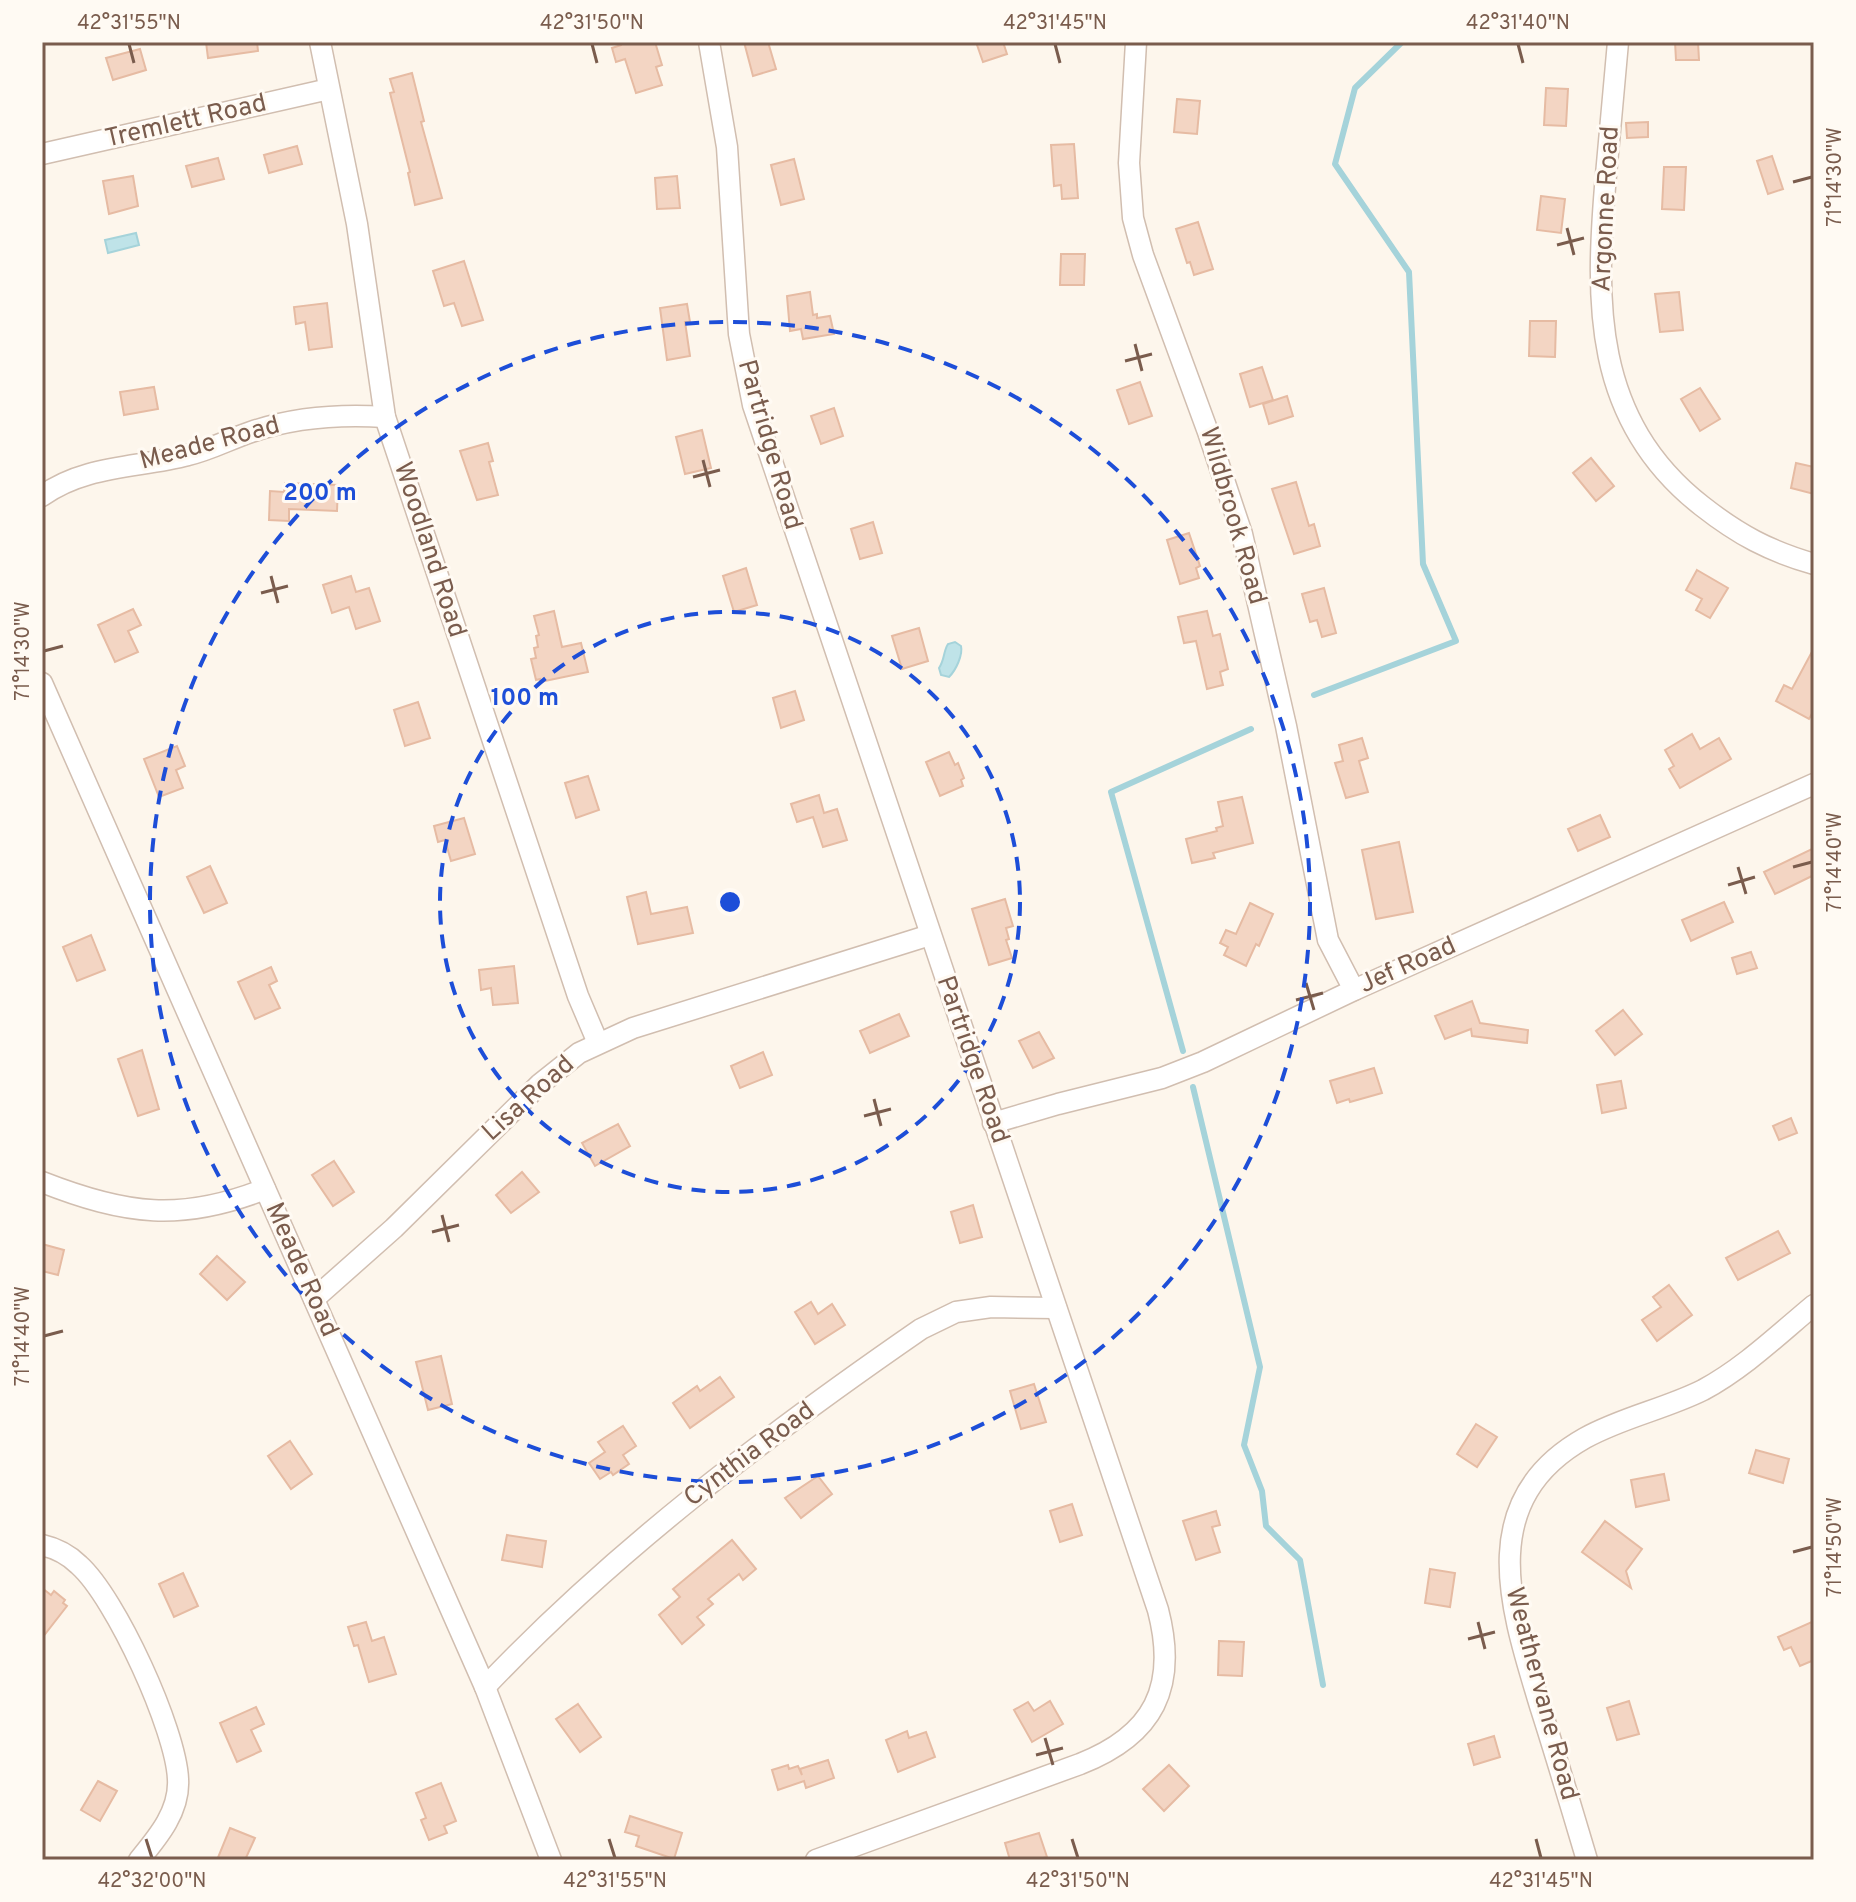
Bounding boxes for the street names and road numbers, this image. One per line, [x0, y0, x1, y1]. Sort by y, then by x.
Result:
street label: Tremlett Road [102, 87, 270, 157]
street label: Argonne Road [1586, 125, 1628, 293]
street label: Partridge Road [729, 356, 809, 534]
street label: Meade Road [136, 409, 284, 479]
street label: Wildbrook Road [1191, 423, 1273, 609]
street label: Woodland Road [385, 458, 473, 642]
street label: Jef Road [1354, 930, 1462, 1002]
street label: Partridge Road [928, 972, 1016, 1148]
street label: Lisa Road [476, 1049, 582, 1149]
street label: Meade Road [257, 1198, 345, 1342]
street label: Cynthia Road [678, 1395, 822, 1515]
street label: Weathervane Road [1497, 1584, 1585, 1804]

